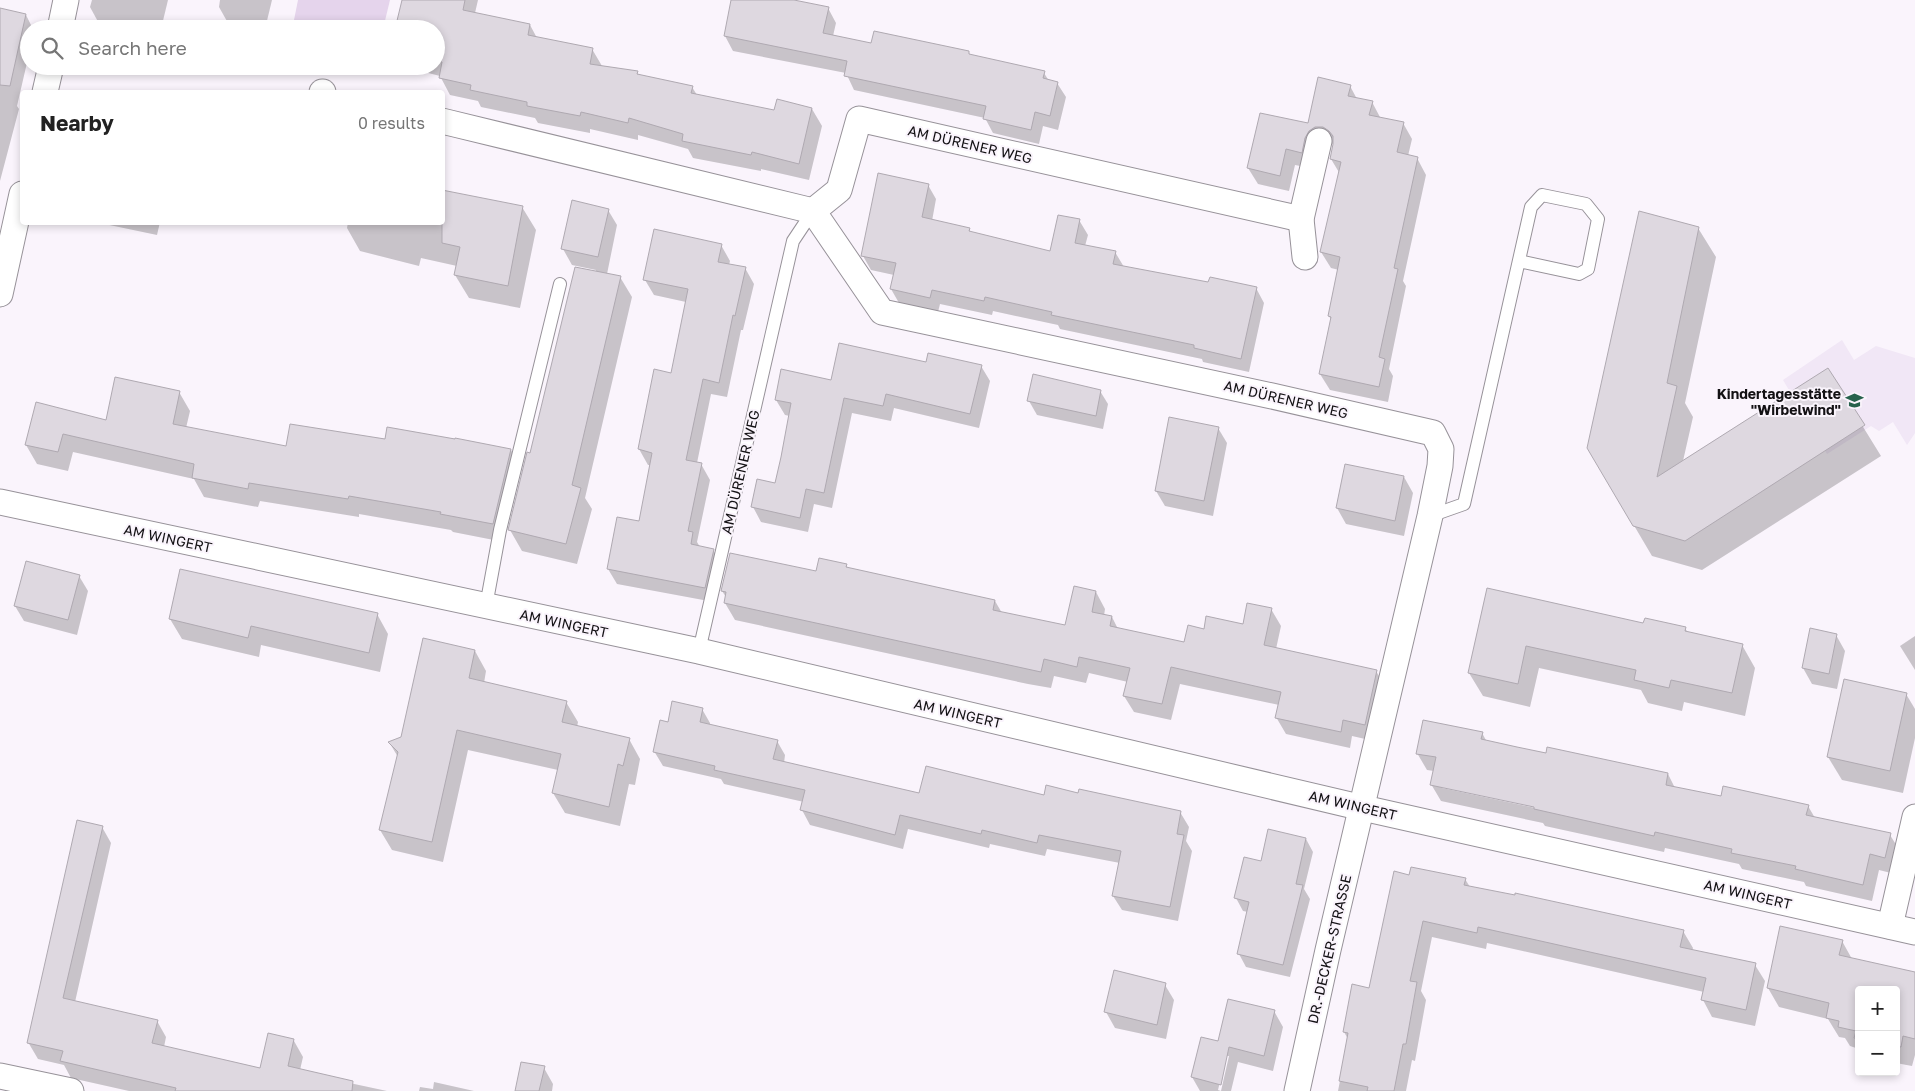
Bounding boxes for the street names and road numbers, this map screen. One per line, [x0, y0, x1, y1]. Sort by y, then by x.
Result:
street label: AM DÜRENER WEG [906, 121, 1034, 167]
street label: AM DÜRENER WEG [1222, 376, 1350, 422]
street label: AM DÜRENER WEG [717, 408, 763, 536]
street label: AM WINGERT [122, 520, 214, 556]
street label: AM WINGERT [518, 605, 610, 641]
street label: AM WINGERT [912, 695, 1004, 731]
street label: AM WINGERT [1307, 787, 1399, 823]
street label: DR.-DECKER-STRASSE [1304, 873, 1354, 1025]
street label: AM WINGERT [1702, 876, 1794, 912]

